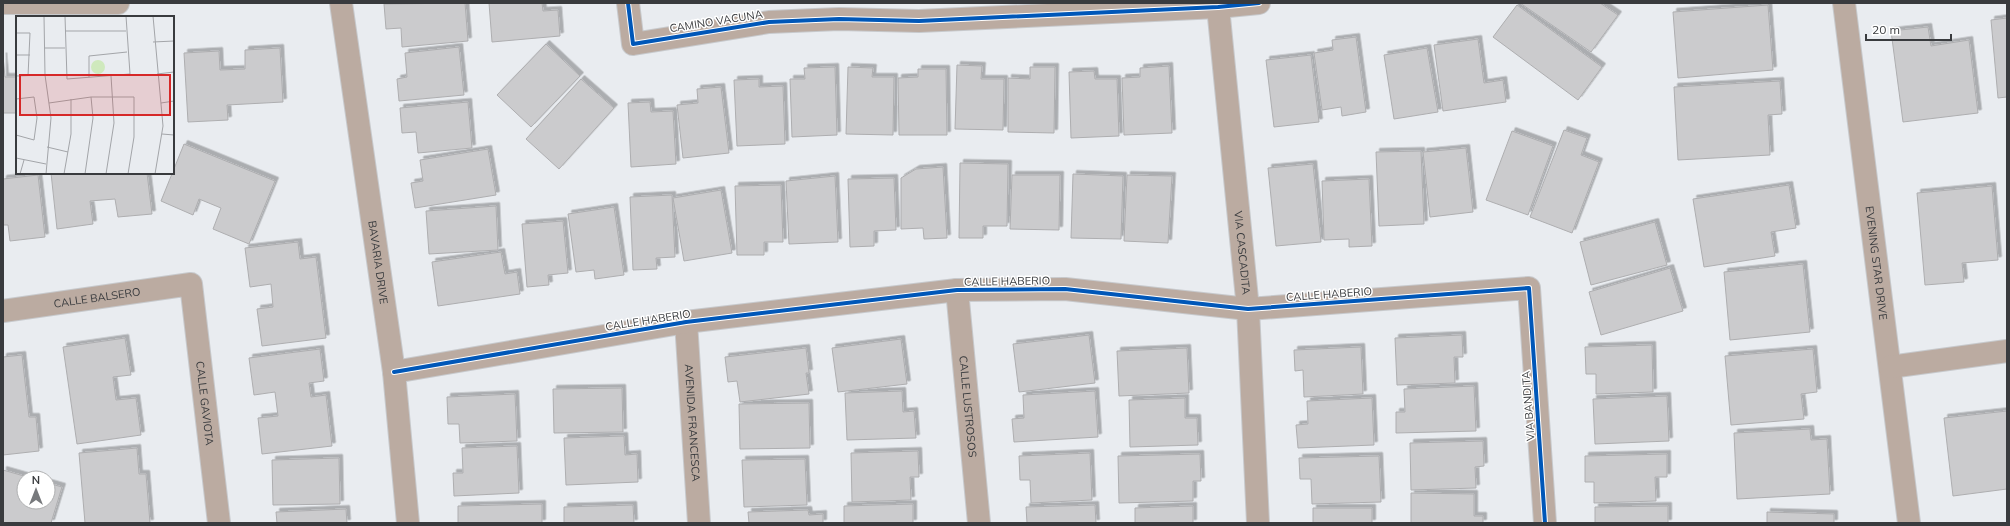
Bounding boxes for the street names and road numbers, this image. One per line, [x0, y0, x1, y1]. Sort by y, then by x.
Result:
street label: CAMINO VACUNA [668, 7, 764, 35]
street label: EVENING STAR DRIVE [1862, 205, 1891, 321]
street label: VIA CASCADITA [1231, 210, 1254, 295]
street label: BAVARIA DRIVE [365, 220, 391, 305]
street label: CALLE HABERIO [964, 273, 1050, 289]
street label: CALLE BALSERO [53, 284, 141, 311]
street label: CALLE HABERIO [1286, 284, 1372, 304]
street label: CALLE HABERIO [604, 306, 692, 334]
street label: CALLE LUSTROSOS [956, 355, 980, 458]
street label: CALLE GAVIOTA [193, 360, 217, 446]
street label: AVENIDA FRANCESCA [682, 363, 703, 482]
street label: VIA BANDITA [1519, 371, 1537, 441]

